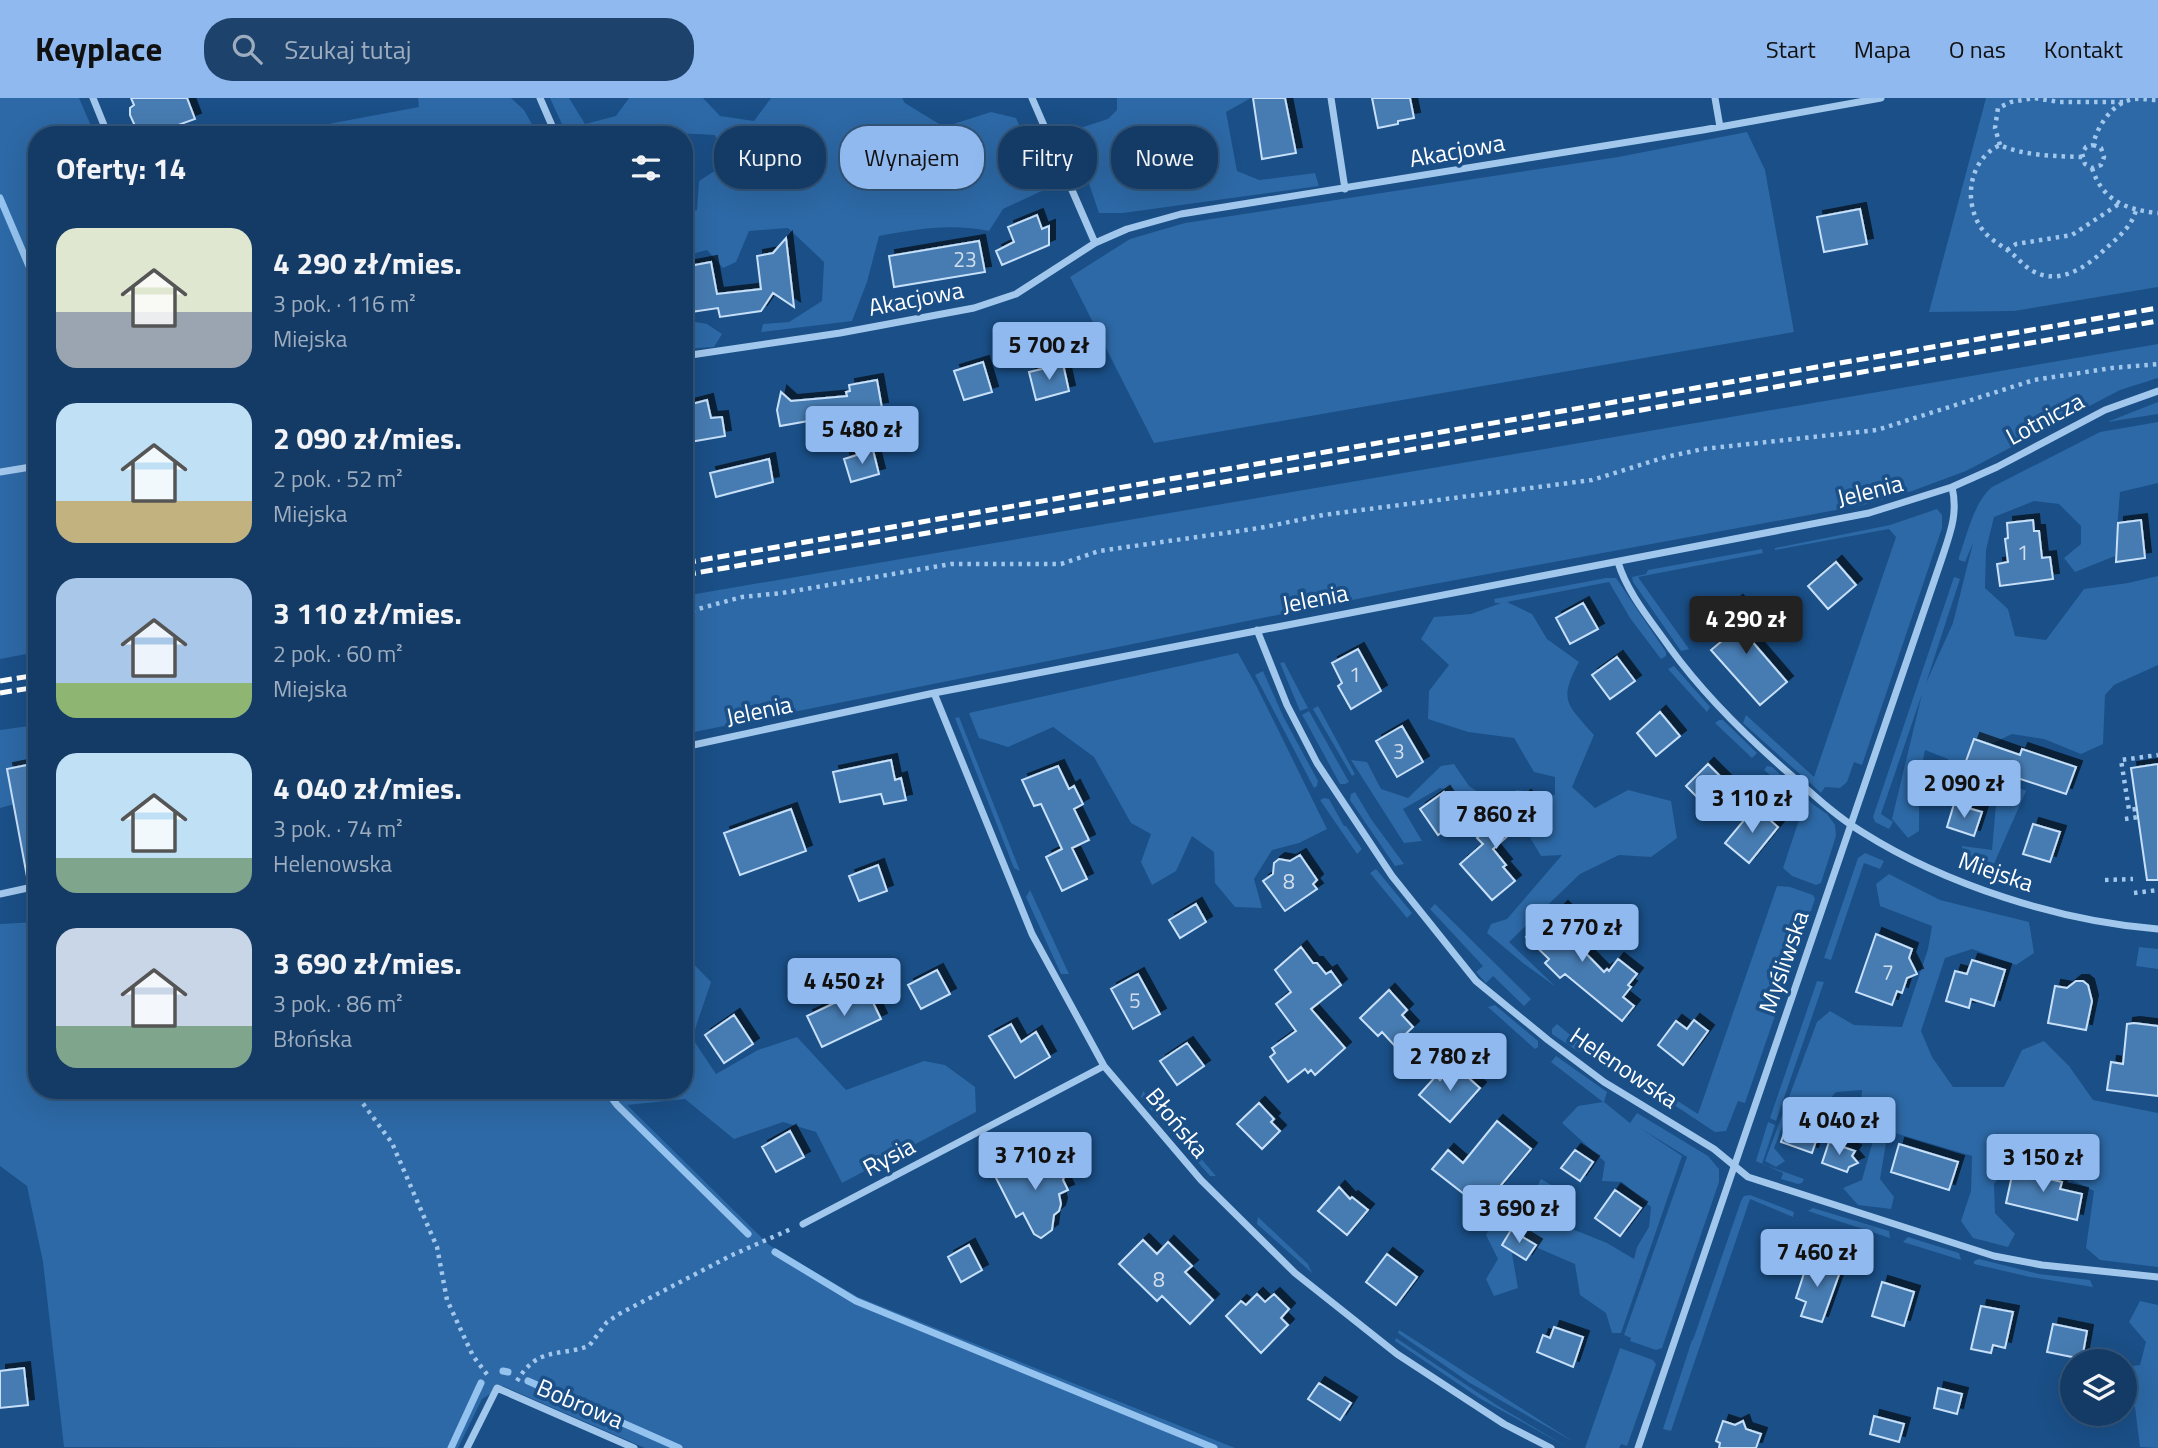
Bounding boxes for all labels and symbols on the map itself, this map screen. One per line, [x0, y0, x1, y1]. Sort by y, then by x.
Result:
street label: Akacjowa [1406, 124, 1507, 176]
house number: 23 [953, 243, 977, 275]
street label: Akacjowa [865, 271, 966, 325]
pin: 5 700 zł [977, 322, 1121, 382]
street label: Lotnicza [1999, 383, 2090, 454]
pin: 5 480 zł [790, 406, 934, 466]
street label: Jelenia [1833, 464, 1907, 516]
house number: 1 [2017, 536, 2029, 568]
street label: Jelenia [1279, 574, 1351, 622]
pin: 4 290 zł [1674, 596, 1818, 656]
house number: 1 [1349, 658, 1361, 690]
street label: Jelenia [722, 685, 795, 735]
house number: 3 [1393, 735, 1405, 767]
pin: 2 090 zł [1892, 760, 2036, 820]
pin: 3 110 zł [1680, 776, 1824, 835]
pin: 7 860 zł [1424, 792, 1568, 851]
street label: Miejska [1954, 841, 2039, 901]
house number: 8 [1283, 865, 1295, 897]
pin: 2 770 zł [1510, 904, 1654, 964]
street label: Myśliwska [1749, 906, 1817, 1018]
house number: 7 [1882, 956, 1894, 988]
pin: 4 450 zł [772, 958, 916, 1018]
house number: 5 [1129, 984, 1141, 1016]
street label: Helenowska [1563, 1018, 1686, 1117]
pin: 2 780 zł [1378, 1034, 1522, 1093]
street label: Błońska [1137, 1079, 1218, 1165]
pin: 4 040 zł [1767, 1098, 1911, 1157]
street label: Rysia [856, 1127, 921, 1185]
pin: 3 710 zł [963, 1132, 1107, 1192]
pin: 3 150 zł [1971, 1134, 2115, 1194]
pin: 3 690 zł [1447, 1186, 1591, 1245]
pin: 7 460 zł [1745, 1230, 1889, 1289]
house number: 8 [1153, 1263, 1165, 1295]
street label: Bobrowa [532, 1369, 629, 1437]

